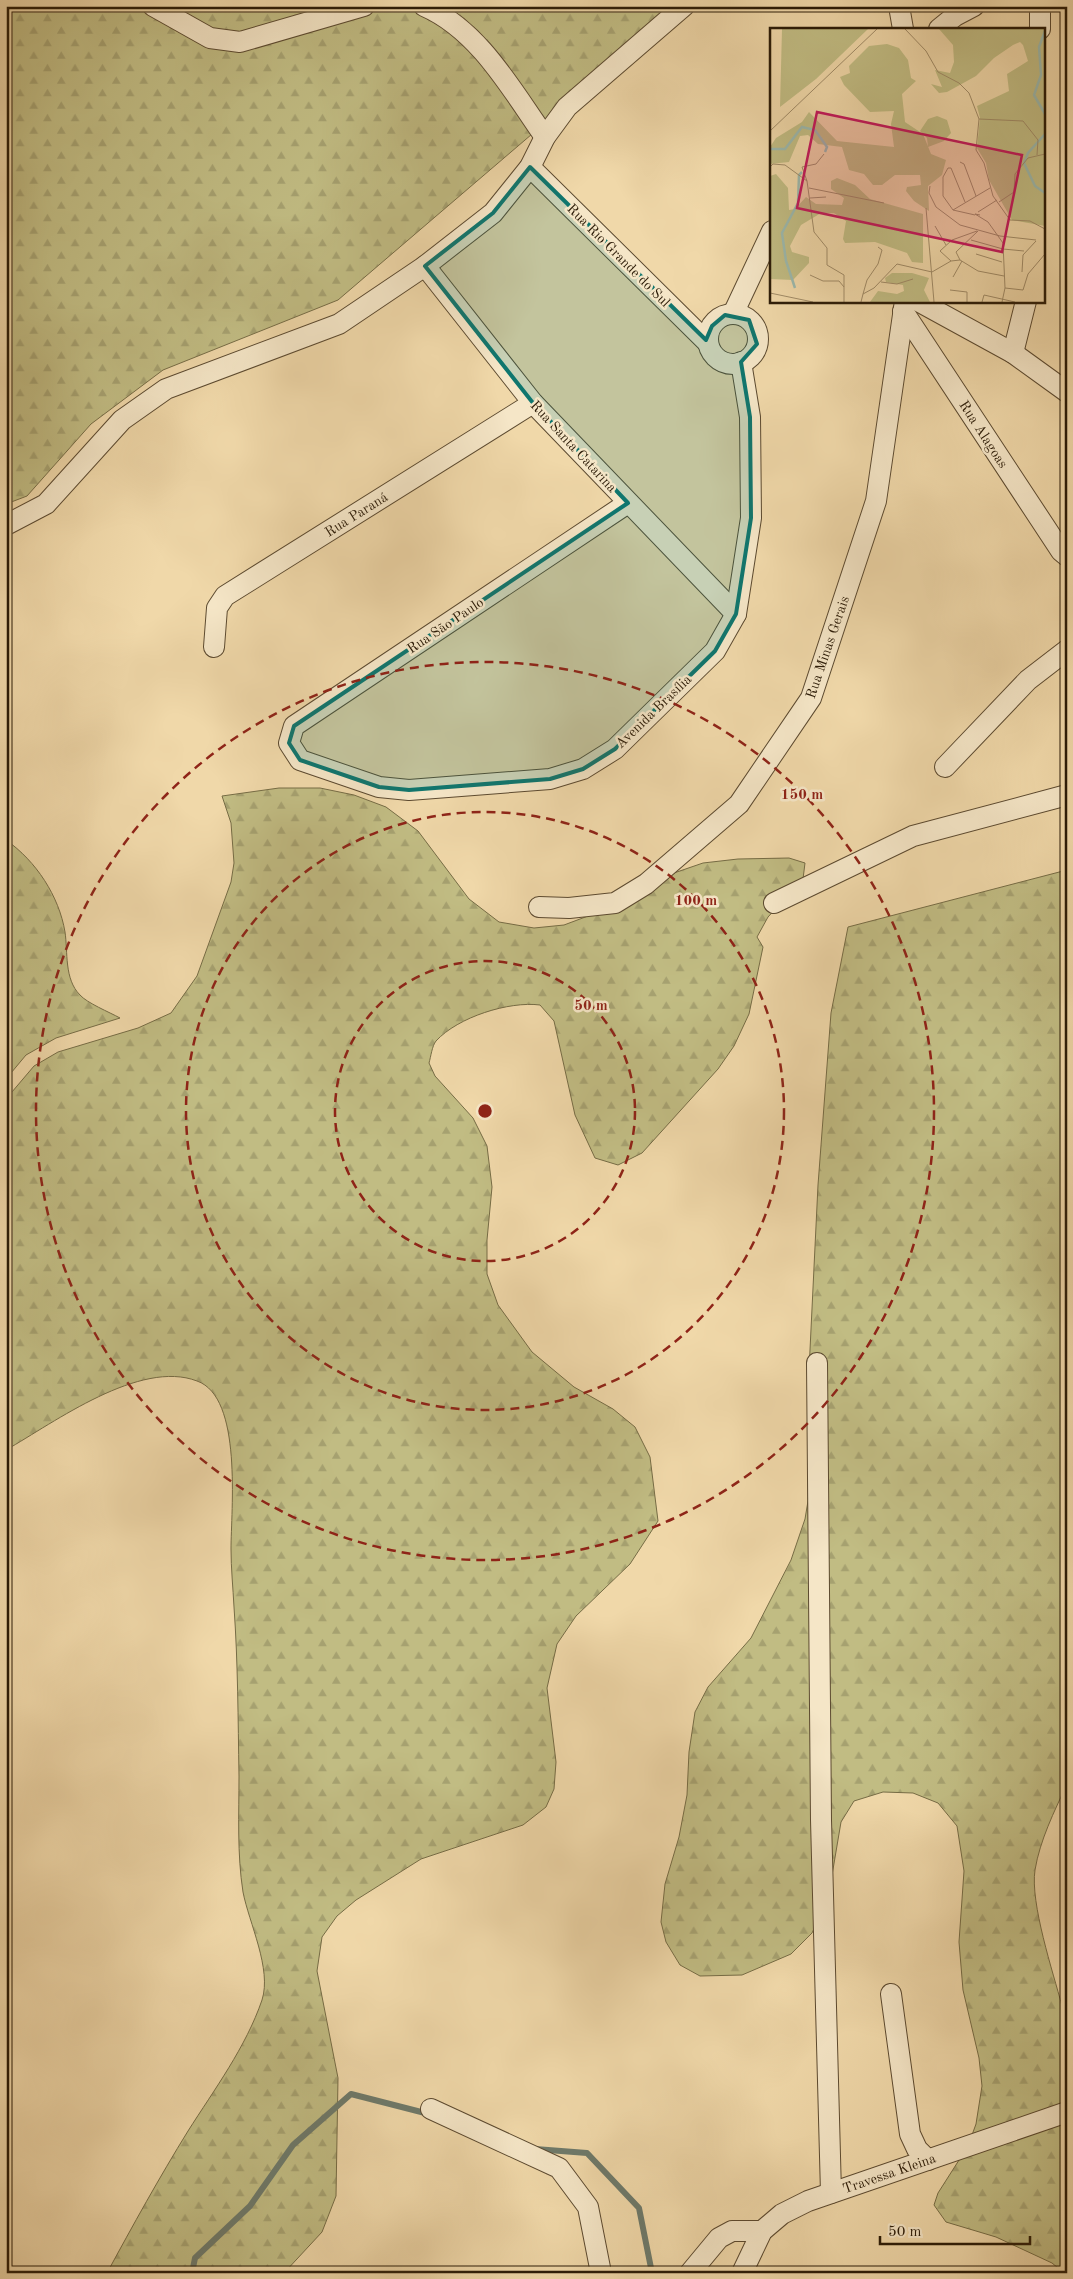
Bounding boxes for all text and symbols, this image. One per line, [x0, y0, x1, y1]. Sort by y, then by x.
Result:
inset map [770, 28, 1046, 302]
street label: Rua Rio Grande do Sul [564, 202, 673, 310]
street label: Rua Santa Catarina [527, 398, 619, 495]
street label: Rua Alagoas [956, 398, 1010, 471]
street label: Rua Paraná [323, 490, 391, 540]
street label: Rua Minas Gerais [804, 594, 852, 700]
street label: Rua São Paulo [405, 595, 486, 656]
street label: Avenida Brasília [613, 672, 694, 751]
text: 150 m [781, 788, 823, 803]
text: 100 m [675, 894, 717, 909]
text: 50 m [574, 999, 608, 1014]
centre of rings [476, 1102, 494, 1120]
street label: Travessa Kleina [841, 2151, 938, 2196]
scale bar [880, 2214, 1030, 2246]
text: 50 m [888, 2225, 922, 2240]

